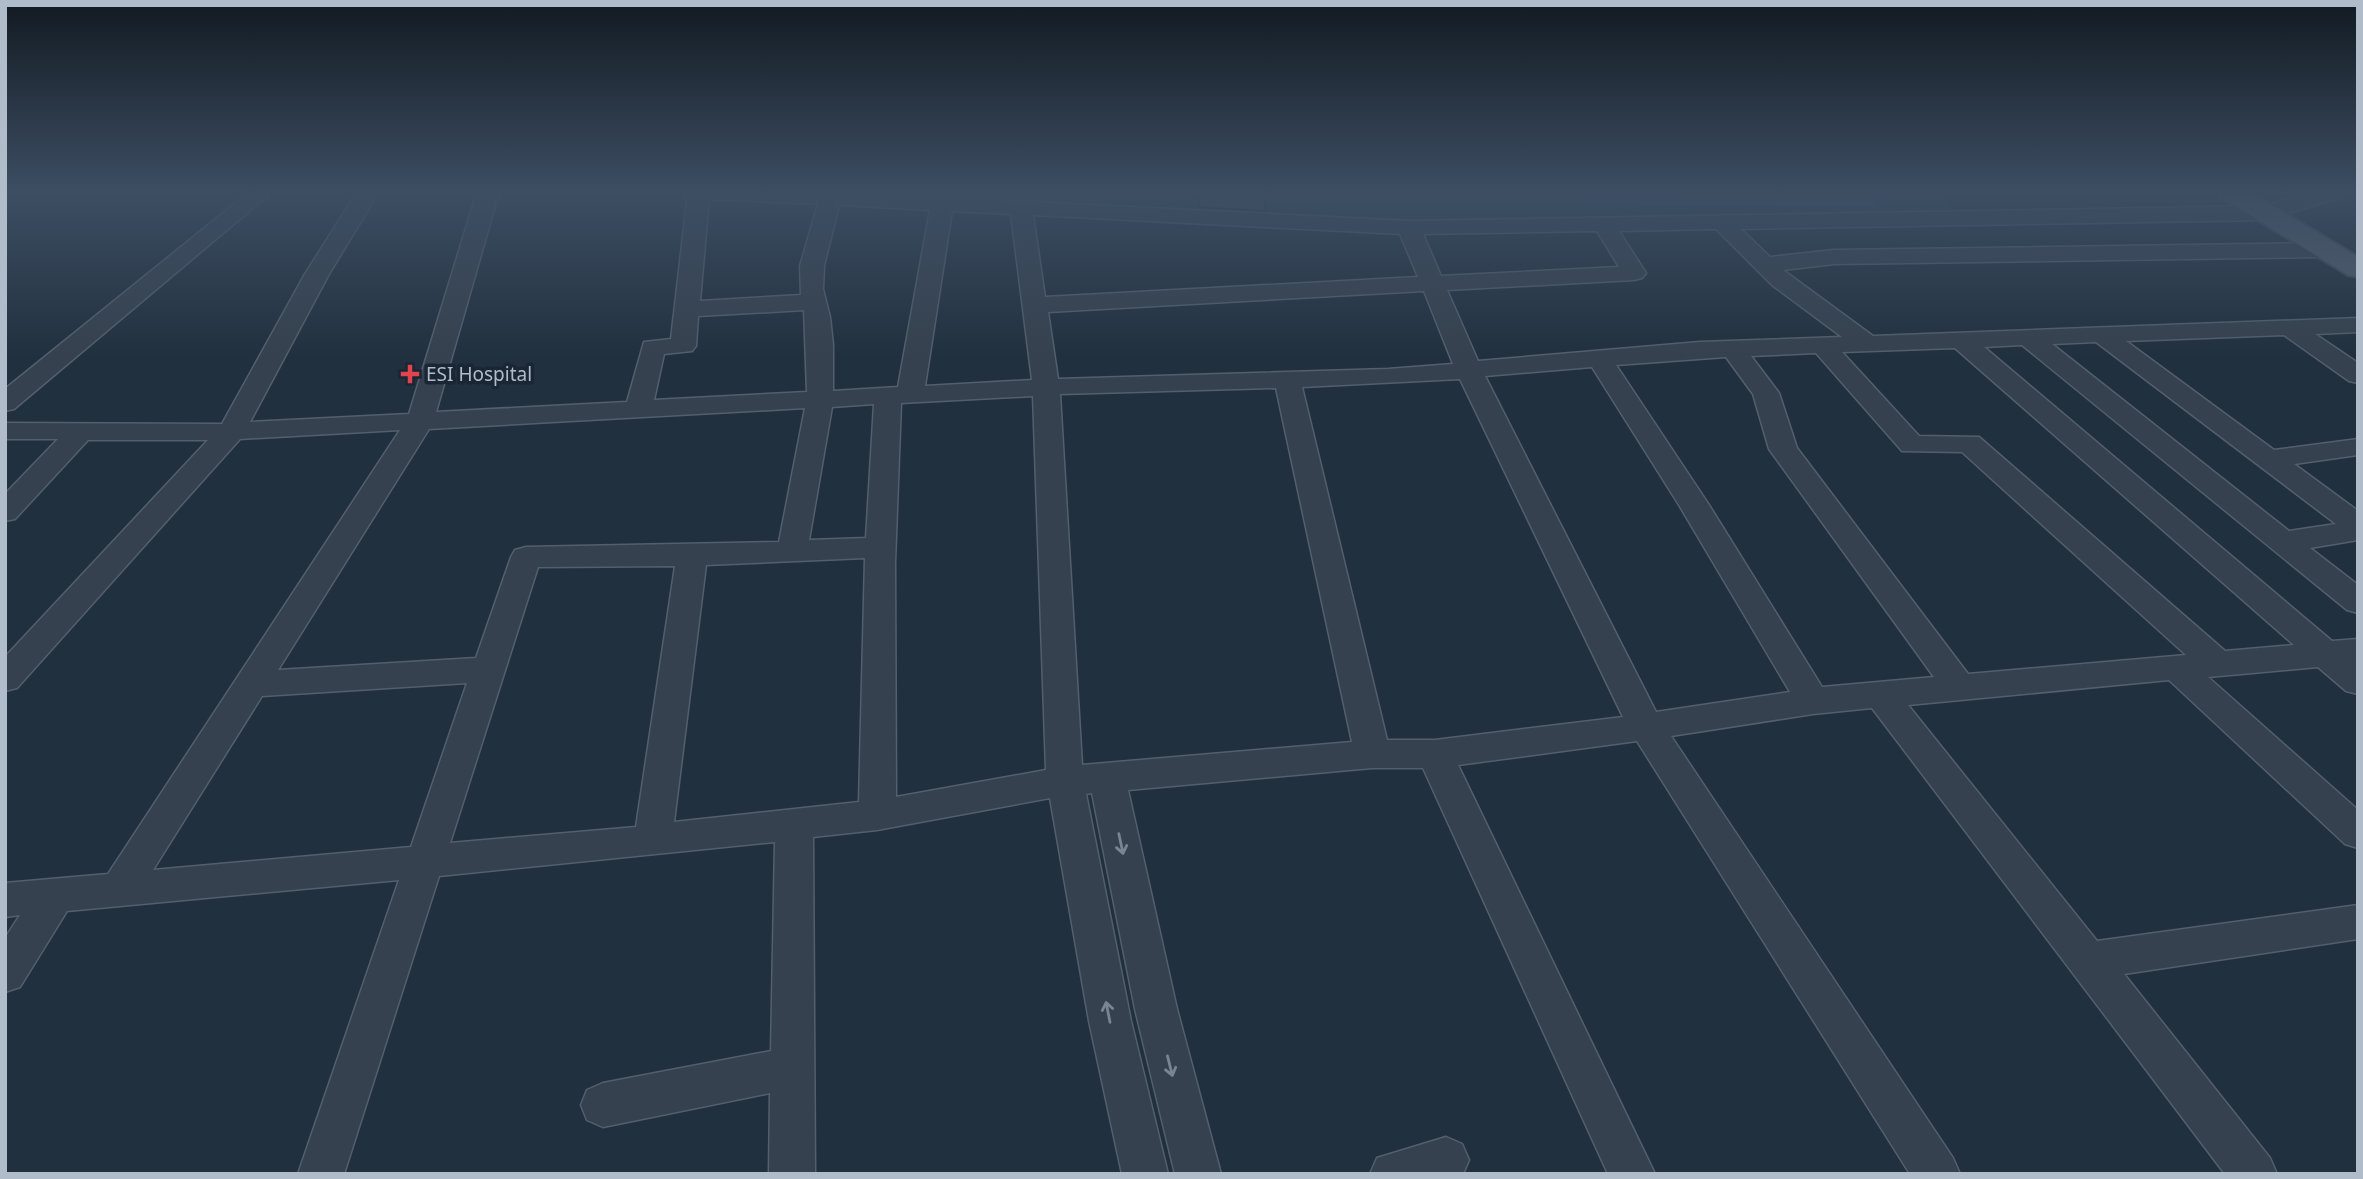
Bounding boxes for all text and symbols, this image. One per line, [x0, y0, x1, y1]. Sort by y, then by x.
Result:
place label: ESI Hospital [426, 361, 532, 387]
marker: ESI Hospital [400, 364, 420, 384]
one-way arrow [1115, 832, 1129, 855]
one-way arrow [1101, 1001, 1114, 1024]
one-way arrow [1164, 1054, 1177, 1077]

